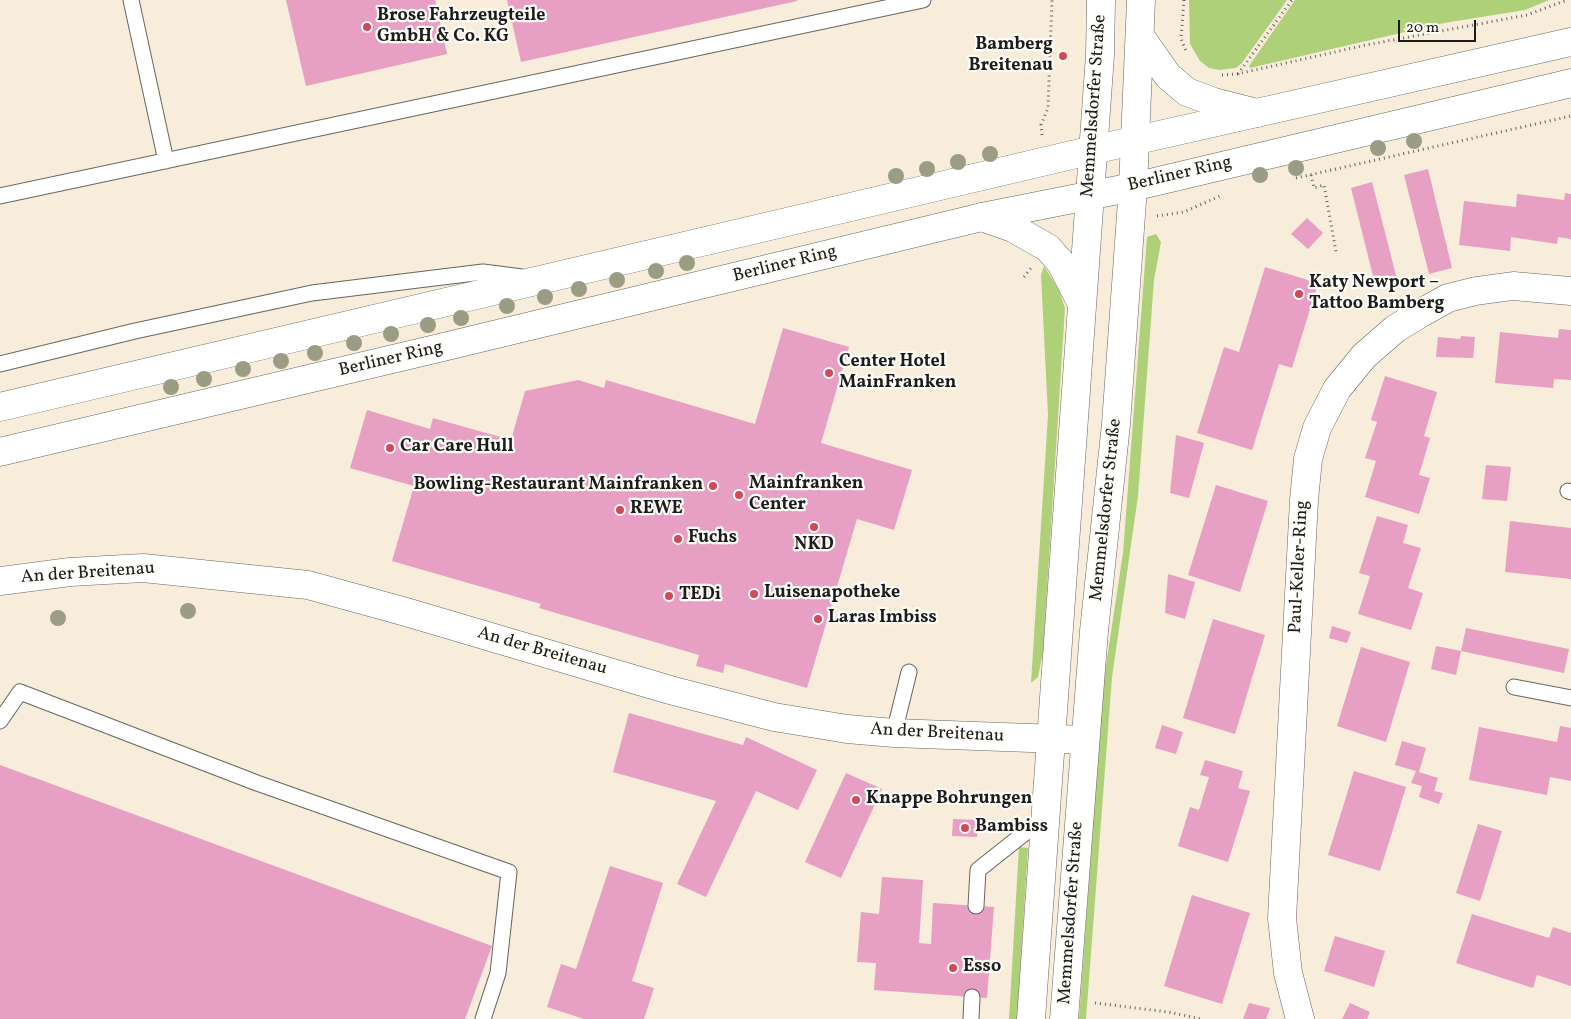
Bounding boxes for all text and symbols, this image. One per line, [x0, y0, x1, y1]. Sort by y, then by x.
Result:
place label: Brose Fahrzeugteile GmbH & Co. KG [377, 6, 546, 48]
scale bar [1401, 10, 1478, 42]
street label: Memmelsdorfer Straße [1078, 14, 1112, 198]
text: 20 m [1406, 18, 1439, 39]
marker: Brose Fahrzeugteile GmbH & Co. KG [361, 21, 373, 33]
place label: Bamberg Breitenau [968, 35, 1053, 78]
marker: Bamberg Breitenau [1057, 50, 1069, 62]
street label: Berliner Ring [1126, 153, 1234, 197]
street label: Berliner Ring [731, 242, 839, 288]
place label: Katy Newport – Tattoo Bamberg [1309, 273, 1444, 316]
marker: Katy Newport – Tattoo Bamberg [1293, 288, 1305, 300]
street label: Berliner Ring [337, 338, 445, 382]
place label: Center Hotel MainFranken [839, 352, 956, 394]
marker: Center Hotel MainFranken [823, 367, 835, 379]
street label: Memmelsdorfer Straße [1087, 418, 1127, 602]
place label: Car Care Hull [400, 437, 514, 459]
marker: Car Care Hull [384, 442, 396, 454]
place label: Mainfranken Center [749, 474, 863, 516]
place label: Bowling-Restaurant Mainfranken [414, 475, 703, 497]
marker: Bowling-Restaurant Mainfranken [707, 480, 719, 492]
marker: Mainfranken Center [733, 489, 745, 501]
place label: REWE [630, 499, 683, 521]
street label: Paul-Keller-Ring [1286, 500, 1314, 634]
marker: REWE [614, 504, 626, 516]
marker: NKD [808, 521, 820, 533]
place label: Fuchs [688, 528, 737, 550]
marker: Fuchs [672, 533, 684, 545]
place label: NKD [794, 535, 834, 557]
street label: An der Breitenau [20, 559, 156, 589]
place label: Luisenapotheke [764, 583, 900, 605]
place label: TEDi [679, 585, 721, 607]
marker: Luisenapotheke [748, 588, 760, 600]
marker: TEDi [663, 590, 675, 602]
place label: Laras Imbiss [828, 608, 937, 630]
marker: Laras Imbiss [812, 613, 824, 625]
street label: An der Breitenau [475, 623, 609, 681]
street label: An der Breitenau [869, 720, 1005, 748]
place label: Knappe Bohrungen [866, 789, 1032, 811]
marker: Knappe Bohrungen [850, 794, 862, 806]
place label: Bambiss [975, 817, 1048, 839]
street label: Memmelsdorfer Straße [1055, 821, 1089, 1005]
marker: Bambiss [959, 822, 971, 834]
place label: Esso [963, 957, 1001, 979]
marker: Esso [947, 962, 959, 974]

